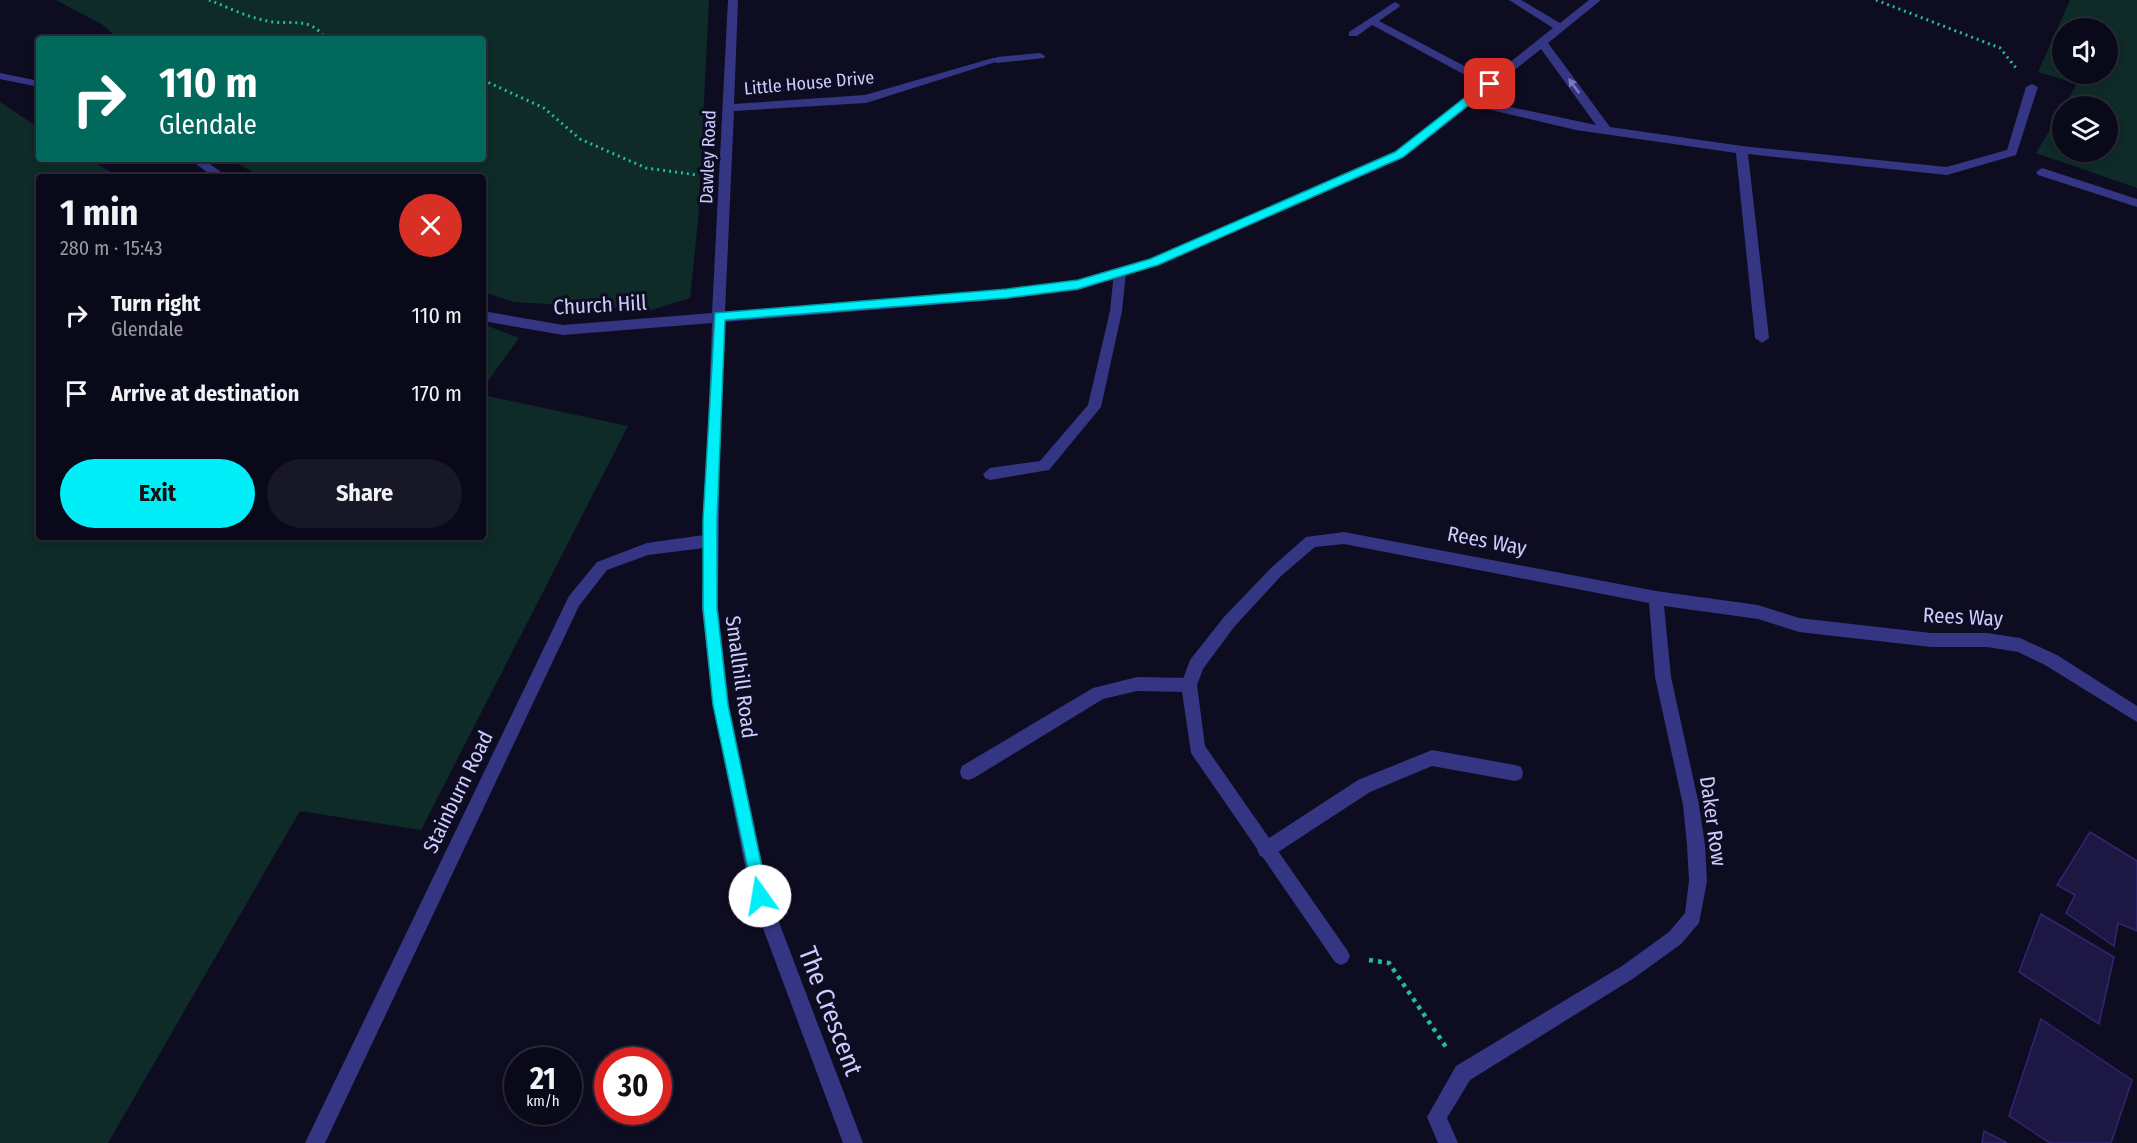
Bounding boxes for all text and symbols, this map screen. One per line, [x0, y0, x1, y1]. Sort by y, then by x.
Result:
map controls [2052, 18, 2118, 162]
button: sound [2052, 18, 2118, 84]
text: 110 m [159, 58, 258, 108]
pin [1464, 58, 1515, 109]
icon: right [60, 60, 138, 138]
street label: Little House Drive [743, 66, 875, 100]
icon: arrive [1473, 67, 1506, 100]
one-way arrow [1568, 79, 1580, 95]
button: layers [2052, 96, 2118, 162]
text: Glendale [159, 109, 257, 141]
street label: Dawley Road [695, 110, 721, 204]
text: 1 min [60, 191, 138, 235]
button: close [399, 194, 462, 257]
text: 280 m · 15:43 [60, 236, 163, 260]
text: Turn right [111, 290, 200, 317]
street label: Church Hill [553, 290, 648, 320]
icon: right [60, 299, 93, 332]
text: 110 m [412, 302, 462, 329]
text: Glendale [111, 317, 183, 341]
icon: arrive [60, 377, 93, 410]
text: Arrive at destination [111, 380, 299, 407]
text: 170 m [411, 380, 462, 407]
button: Exit [60, 459, 255, 528]
button: Share [267, 459, 462, 528]
street label: Rees Way [1445, 521, 1529, 562]
street label: Rees Way [1922, 602, 2004, 632]
street label: Smallhill Road [720, 614, 762, 740]
street label: Stainburn Road [417, 727, 499, 857]
street label: Daker Row [1694, 774, 1732, 868]
position arrow [728, 864, 792, 928]
street label: The Crescent [792, 942, 869, 1080]
speed limit sign: 30 [594, 1047, 672, 1125]
text: 21 [530, 1061, 556, 1097]
text: km/h [526, 1092, 560, 1110]

